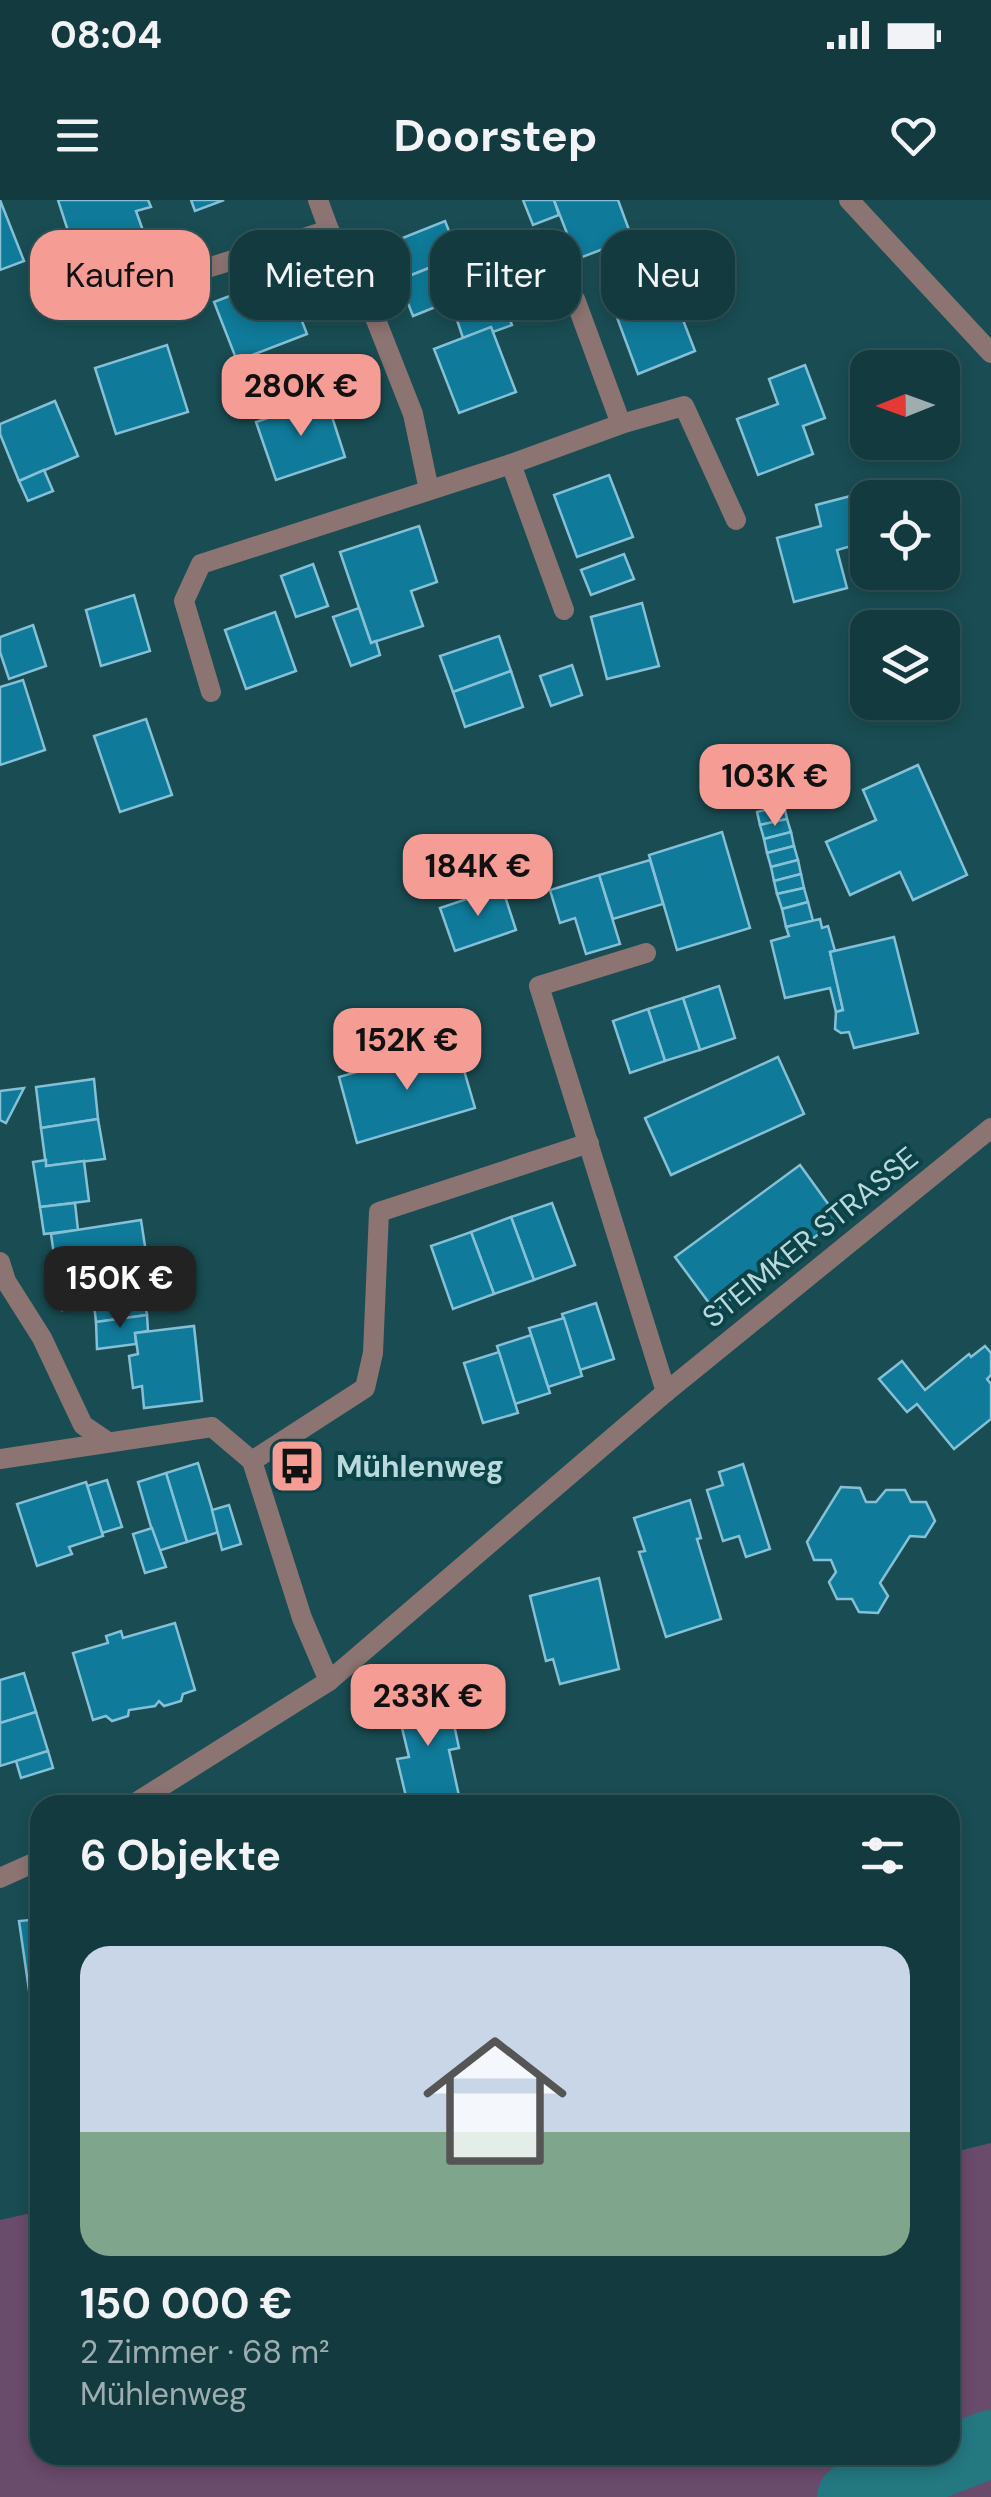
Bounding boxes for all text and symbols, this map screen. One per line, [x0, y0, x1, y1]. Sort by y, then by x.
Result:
text: 08:04 [50, 10, 162, 60]
text: Doorstep [394, 106, 597, 165]
icon: menu [50, 108, 105, 163]
icon: heart [886, 108, 941, 163]
chip: Kaufen [30, 230, 210, 320]
chip: Mieten [230, 230, 410, 320]
chip: Filter [430, 230, 581, 320]
chip: Neu [601, 230, 735, 320]
north arrow [850, 350, 960, 460]
map controls [850, 350, 960, 720]
pin: 280K € [220, 354, 382, 439]
text: 280K € [244, 365, 358, 407]
button: locate [850, 480, 960, 590]
button: layers [850, 610, 960, 720]
pin: 103K € [694, 744, 856, 829]
text: 103K € [721, 755, 829, 797]
pin: 184K € [397, 834, 559, 919]
text: 184K € [425, 845, 531, 887]
pin: 152K € [326, 1008, 488, 1093]
text: 152K € [355, 1019, 459, 1061]
street label: STEIMKER STRASSE [694, 1138, 926, 1336]
pin: 150K € [39, 1246, 201, 1331]
text: 150K € [66, 1257, 174, 1299]
bus stop icon: Mühlenweg [267, 1436, 327, 1496]
place label: Mühlenweg [336, 1447, 504, 1486]
pin: 233K € [347, 1664, 509, 1749]
text: 233K € [373, 1675, 483, 1717]
text: 6 Objekte [80, 1828, 281, 1883]
icon: filters [855, 1828, 910, 1883]
icon: home [405, 2011, 585, 2191]
text: 150 000 € [80, 2276, 293, 2331]
text: 2 Zimmer · 68 m² [80, 2331, 329, 2373]
text: Mühlenweg [80, 2373, 247, 2415]

